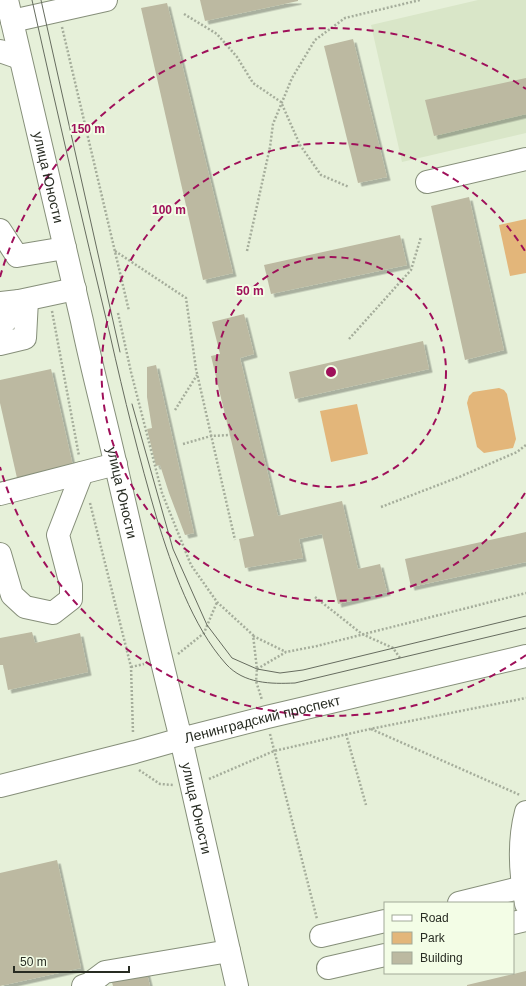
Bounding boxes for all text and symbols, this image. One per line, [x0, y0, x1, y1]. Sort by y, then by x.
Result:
text: 150 m [71, 122, 105, 136]
street label: улица Юности [30, 130, 67, 225]
text: 100 m [152, 203, 186, 217]
text: 50 m [236, 284, 264, 298]
centre of rings [324, 365, 338, 379]
street label: улица Юности [104, 445, 140, 540]
street label: Ленинградский проспект [183, 692, 342, 746]
street label: улица Юности [179, 761, 215, 856]
legend [384, 902, 514, 974]
text: Road [420, 911, 449, 925]
text: Park [420, 931, 446, 945]
scale bar [14, 948, 129, 974]
text: Building [420, 951, 463, 965]
text: 50 m [20, 955, 47, 969]

